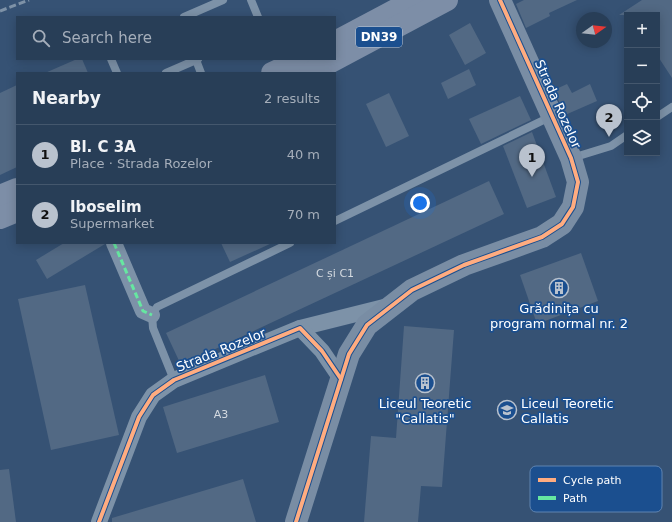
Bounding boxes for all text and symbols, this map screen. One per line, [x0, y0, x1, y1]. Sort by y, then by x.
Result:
north arrow [576, 12, 612, 48]
map controls [624, 12, 660, 156]
button: + [624, 12, 660, 48]
search box [16, 16, 336, 60]
icon: search [30, 27, 52, 49]
road number: DN39 [356, 27, 402, 47]
text: Search here [62, 29, 152, 47]
button: − [624, 48, 660, 84]
street label: Strada Rozelor [532, 57, 584, 151]
button: locate [624, 84, 660, 120]
text: Nearby [32, 88, 101, 108]
text: 2 results [264, 91, 320, 106]
pin: 2 [596, 104, 622, 137]
button: layers [624, 120, 660, 156]
text: Bl. C 3A [70, 138, 136, 156]
pin: 1 [519, 144, 545, 177]
text: 1 [40, 147, 50, 162]
text: 40 m [287, 147, 320, 162]
text: Place · Strada Rozelor [70, 156, 212, 171]
your location [410, 193, 430, 213]
text: Iboselim [70, 198, 142, 216]
text: 2 [40, 207, 50, 222]
text: 70 m [287, 207, 320, 222]
text: Supermarket [70, 216, 154, 231]
house number: C și C1 [316, 267, 354, 280]
building icon: Grădinița cu program normal nr. 2 [548, 277, 570, 299]
place label: Grădinița cu program normal nr. 2 [490, 301, 628, 331]
street label: Strada Rozelor [174, 325, 269, 375]
building icon: Liceul Teoretic "Callatis" [414, 372, 436, 394]
place label: Liceul Teoretic "Callatis" [379, 396, 471, 426]
place label: Liceul Teoretic Callatis [521, 396, 614, 426]
school or university icon: Liceul Teoretic Callatis [496, 399, 518, 421]
house number: A3 [214, 408, 228, 421]
legend [530, 466, 662, 512]
text: Cycle path [563, 474, 622, 487]
text: Path [563, 492, 587, 505]

